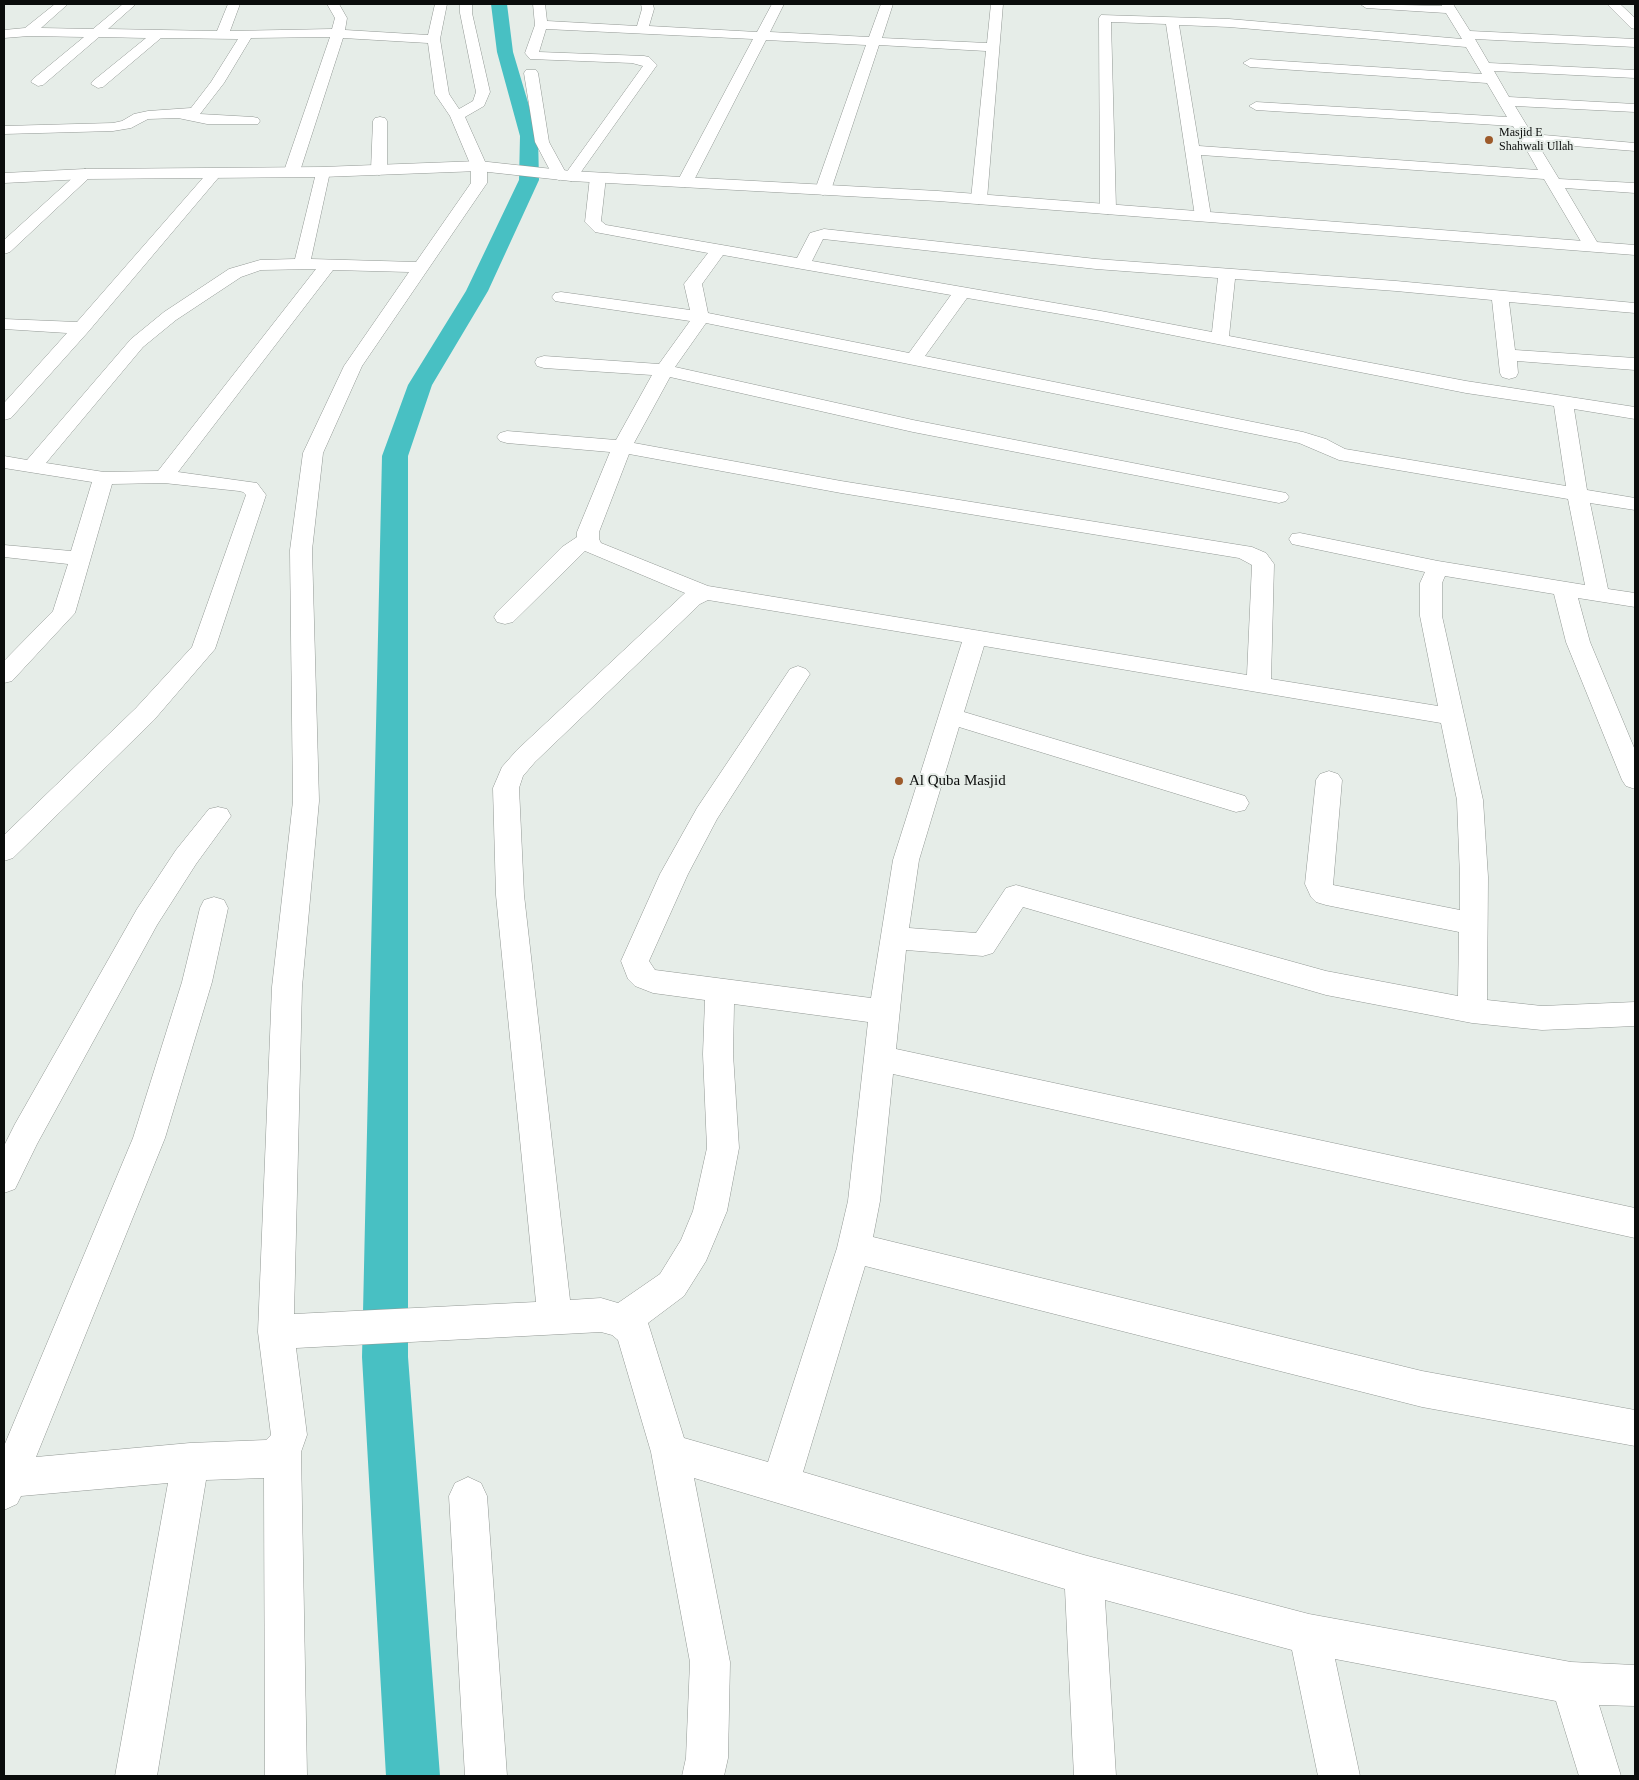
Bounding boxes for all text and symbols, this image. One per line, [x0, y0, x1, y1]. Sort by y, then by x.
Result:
place label: Masjid E Shahwali Ullah [1499, 126, 1573, 154]
marker: Masjid E Shahwali Ullah [1483, 134, 1495, 146]
place label: Al Quba Masjid [909, 772, 1006, 790]
marker: Al Quba Masjid [893, 775, 905, 787]

